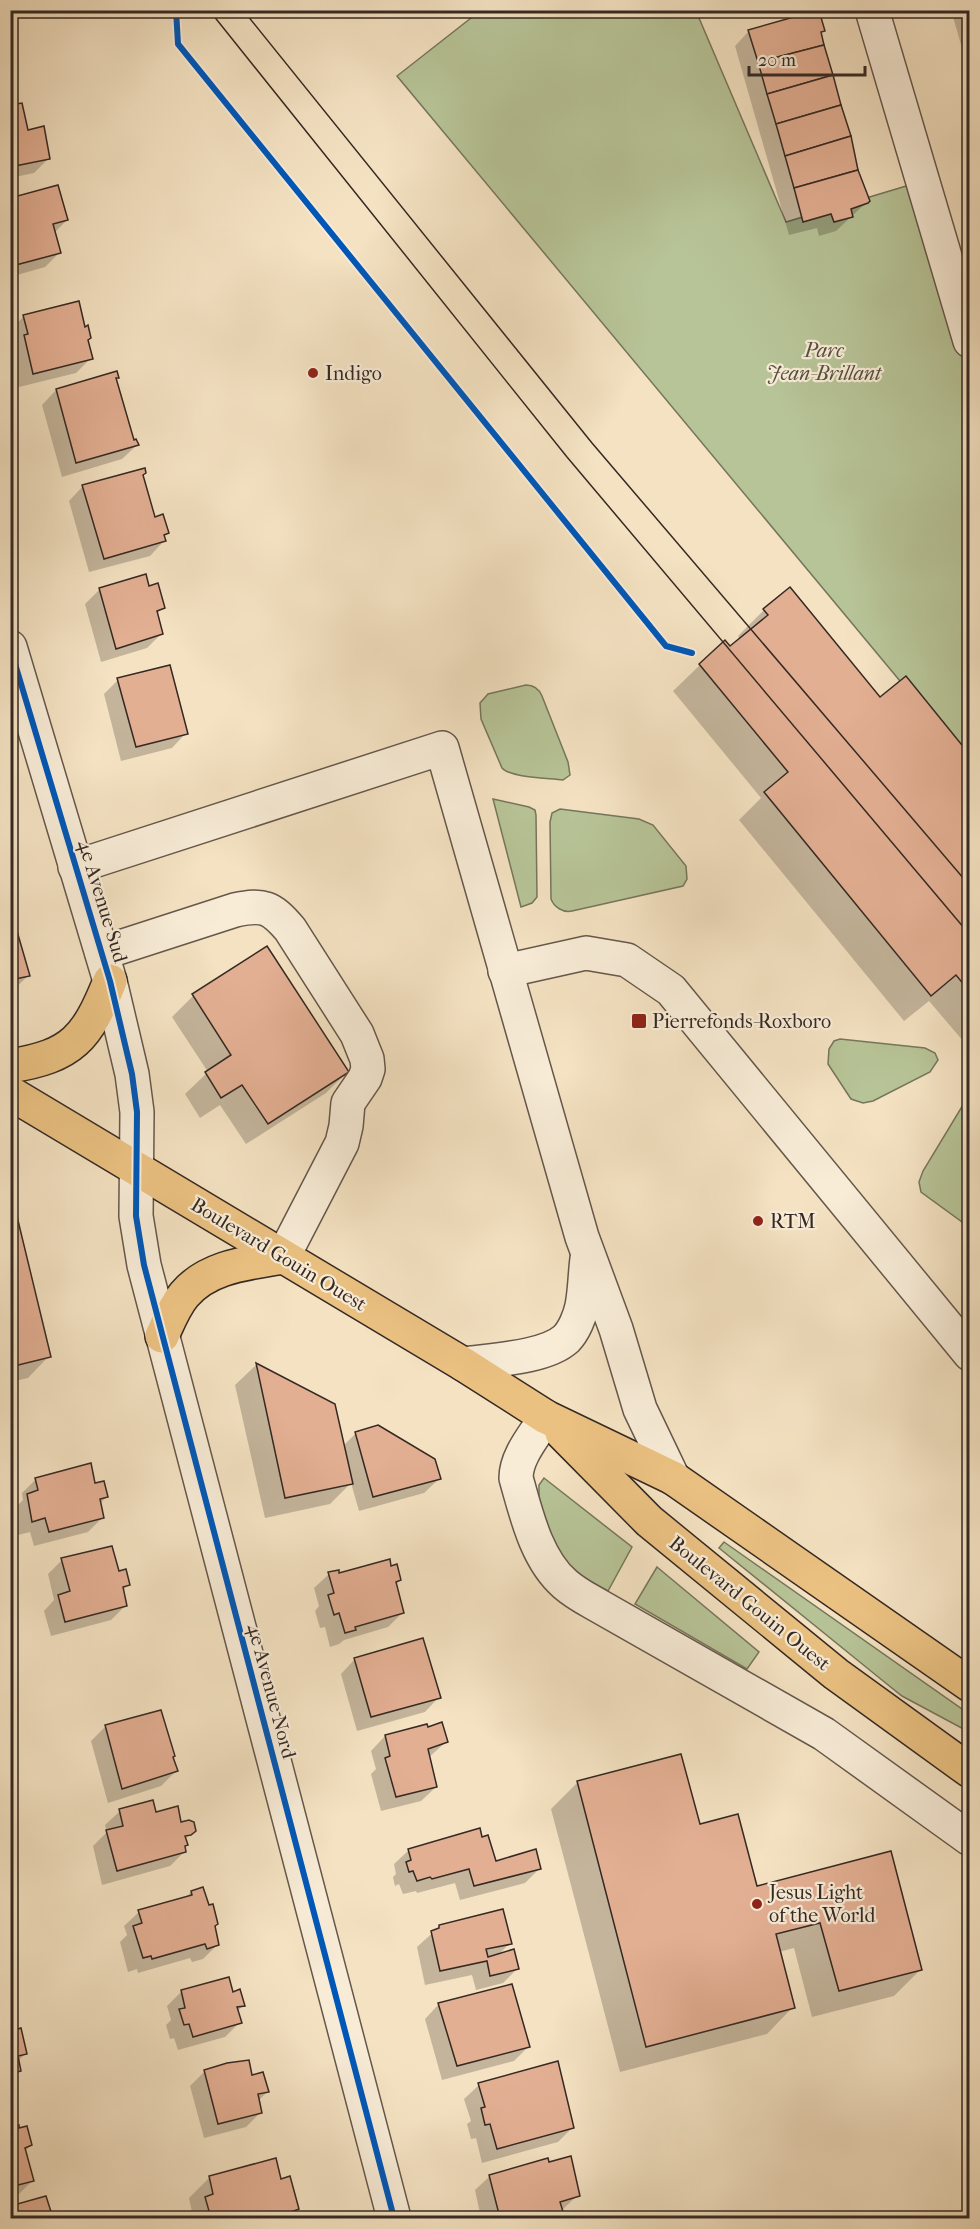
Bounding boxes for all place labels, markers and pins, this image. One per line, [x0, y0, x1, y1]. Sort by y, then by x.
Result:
place label: Indigo [325, 362, 382, 385]
marker: Indigo [306, 366, 320, 380]
place label: Pierrefonds-Roxboro [652, 1010, 831, 1033]
marker: Pierrefonds-Roxboro [630, 1012, 648, 1030]
place label: RTM [770, 1210, 816, 1233]
marker: RTM [751, 1214, 765, 1228]
place label: Jesus Light of the World [767, 1881, 876, 1927]
marker: Jesus Light of the World [750, 1897, 764, 1911]

